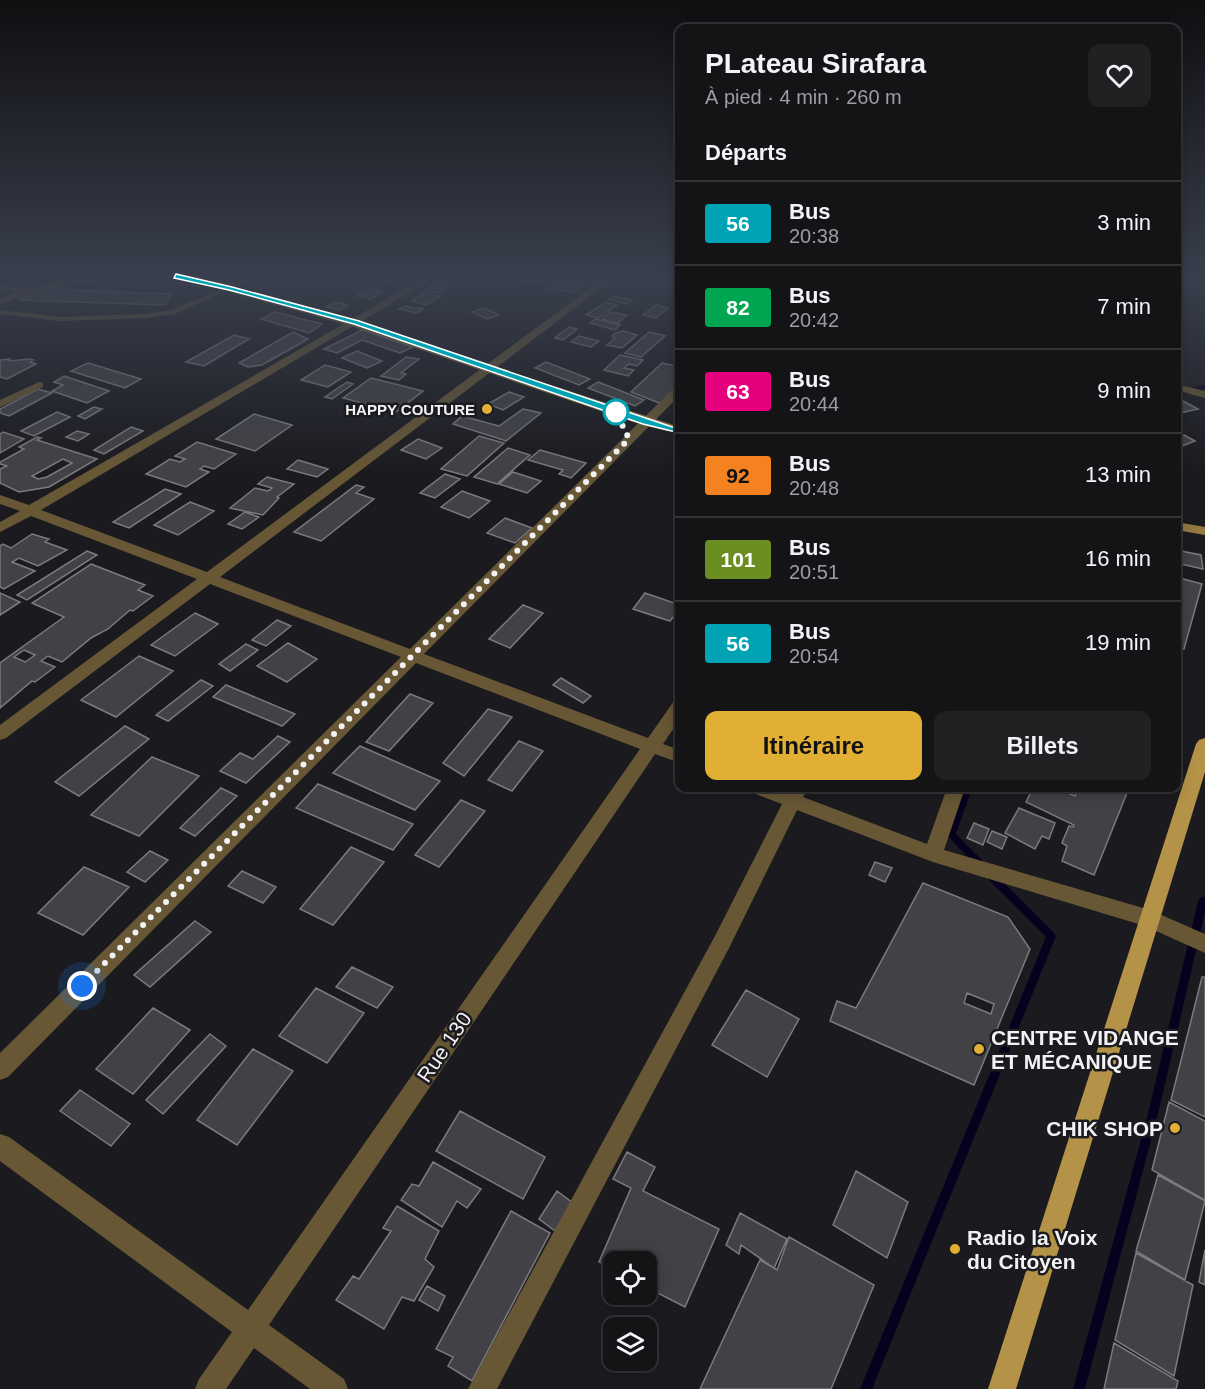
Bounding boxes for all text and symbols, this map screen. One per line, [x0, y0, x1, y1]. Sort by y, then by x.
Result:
button: heart [1088, 44, 1151, 107]
text: PLateau Sirafara [705, 48, 926, 79]
text: À pied · 4 min · 260 m [705, 86, 902, 108]
text: Départs [705, 140, 787, 165]
text: Bus [789, 199, 831, 224]
text: 3 min [1097, 210, 1151, 235]
text: 56 [726, 212, 750, 235]
text: 20:38 [789, 225, 839, 247]
text: Bus [789, 283, 831, 308]
text: 7 min [1097, 294, 1151, 319]
text: 82 [726, 296, 750, 319]
text: 20:42 [789, 309, 839, 331]
text: Bus [789, 367, 831, 392]
text: 9 min [1097, 378, 1151, 403]
text: 63 [726, 380, 750, 403]
text: 20:44 [789, 393, 839, 415]
unlabelled marker [603, 399, 629, 425]
place label: HAPPY COUTURE [345, 401, 475, 418]
marker: HAPPY COUTURE [480, 402, 494, 416]
text: Bus [789, 451, 831, 476]
text: 13 min [1085, 462, 1151, 487]
text: 92 [726, 464, 750, 487]
text: 20:48 [789, 477, 839, 499]
text: Bus [789, 535, 831, 560]
text: 16 min [1085, 546, 1151, 571]
text: 101 [720, 548, 756, 571]
text: 20:51 [789, 561, 839, 583]
text: Bus [789, 619, 831, 644]
text: 19 min [1085, 630, 1151, 655]
text: 56 [726, 632, 750, 655]
text: 20:54 [789, 645, 839, 667]
button: Itinéraire [705, 711, 922, 780]
button: Billets [934, 711, 1151, 780]
your location [67, 971, 97, 1001]
street label: Rue 130 [412, 1008, 476, 1086]
place label: CENTRE VIDANGE ET MÉCANIQUE [991, 1026, 1179, 1073]
marker: CENTRE VIDANGE ET MÉCANIQUE [972, 1042, 986, 1056]
place label: CHIK SHOP [1046, 1117, 1163, 1140]
marker: CHIK SHOP [1168, 1121, 1182, 1135]
place label: Radio la Voix du Citoyen [967, 1226, 1098, 1273]
marker: Radio la Voix du Citoyen [948, 1242, 962, 1256]
map controls [603, 1251, 657, 1371]
button: locate [603, 1251, 657, 1305]
button: layers [603, 1317, 657, 1371]

